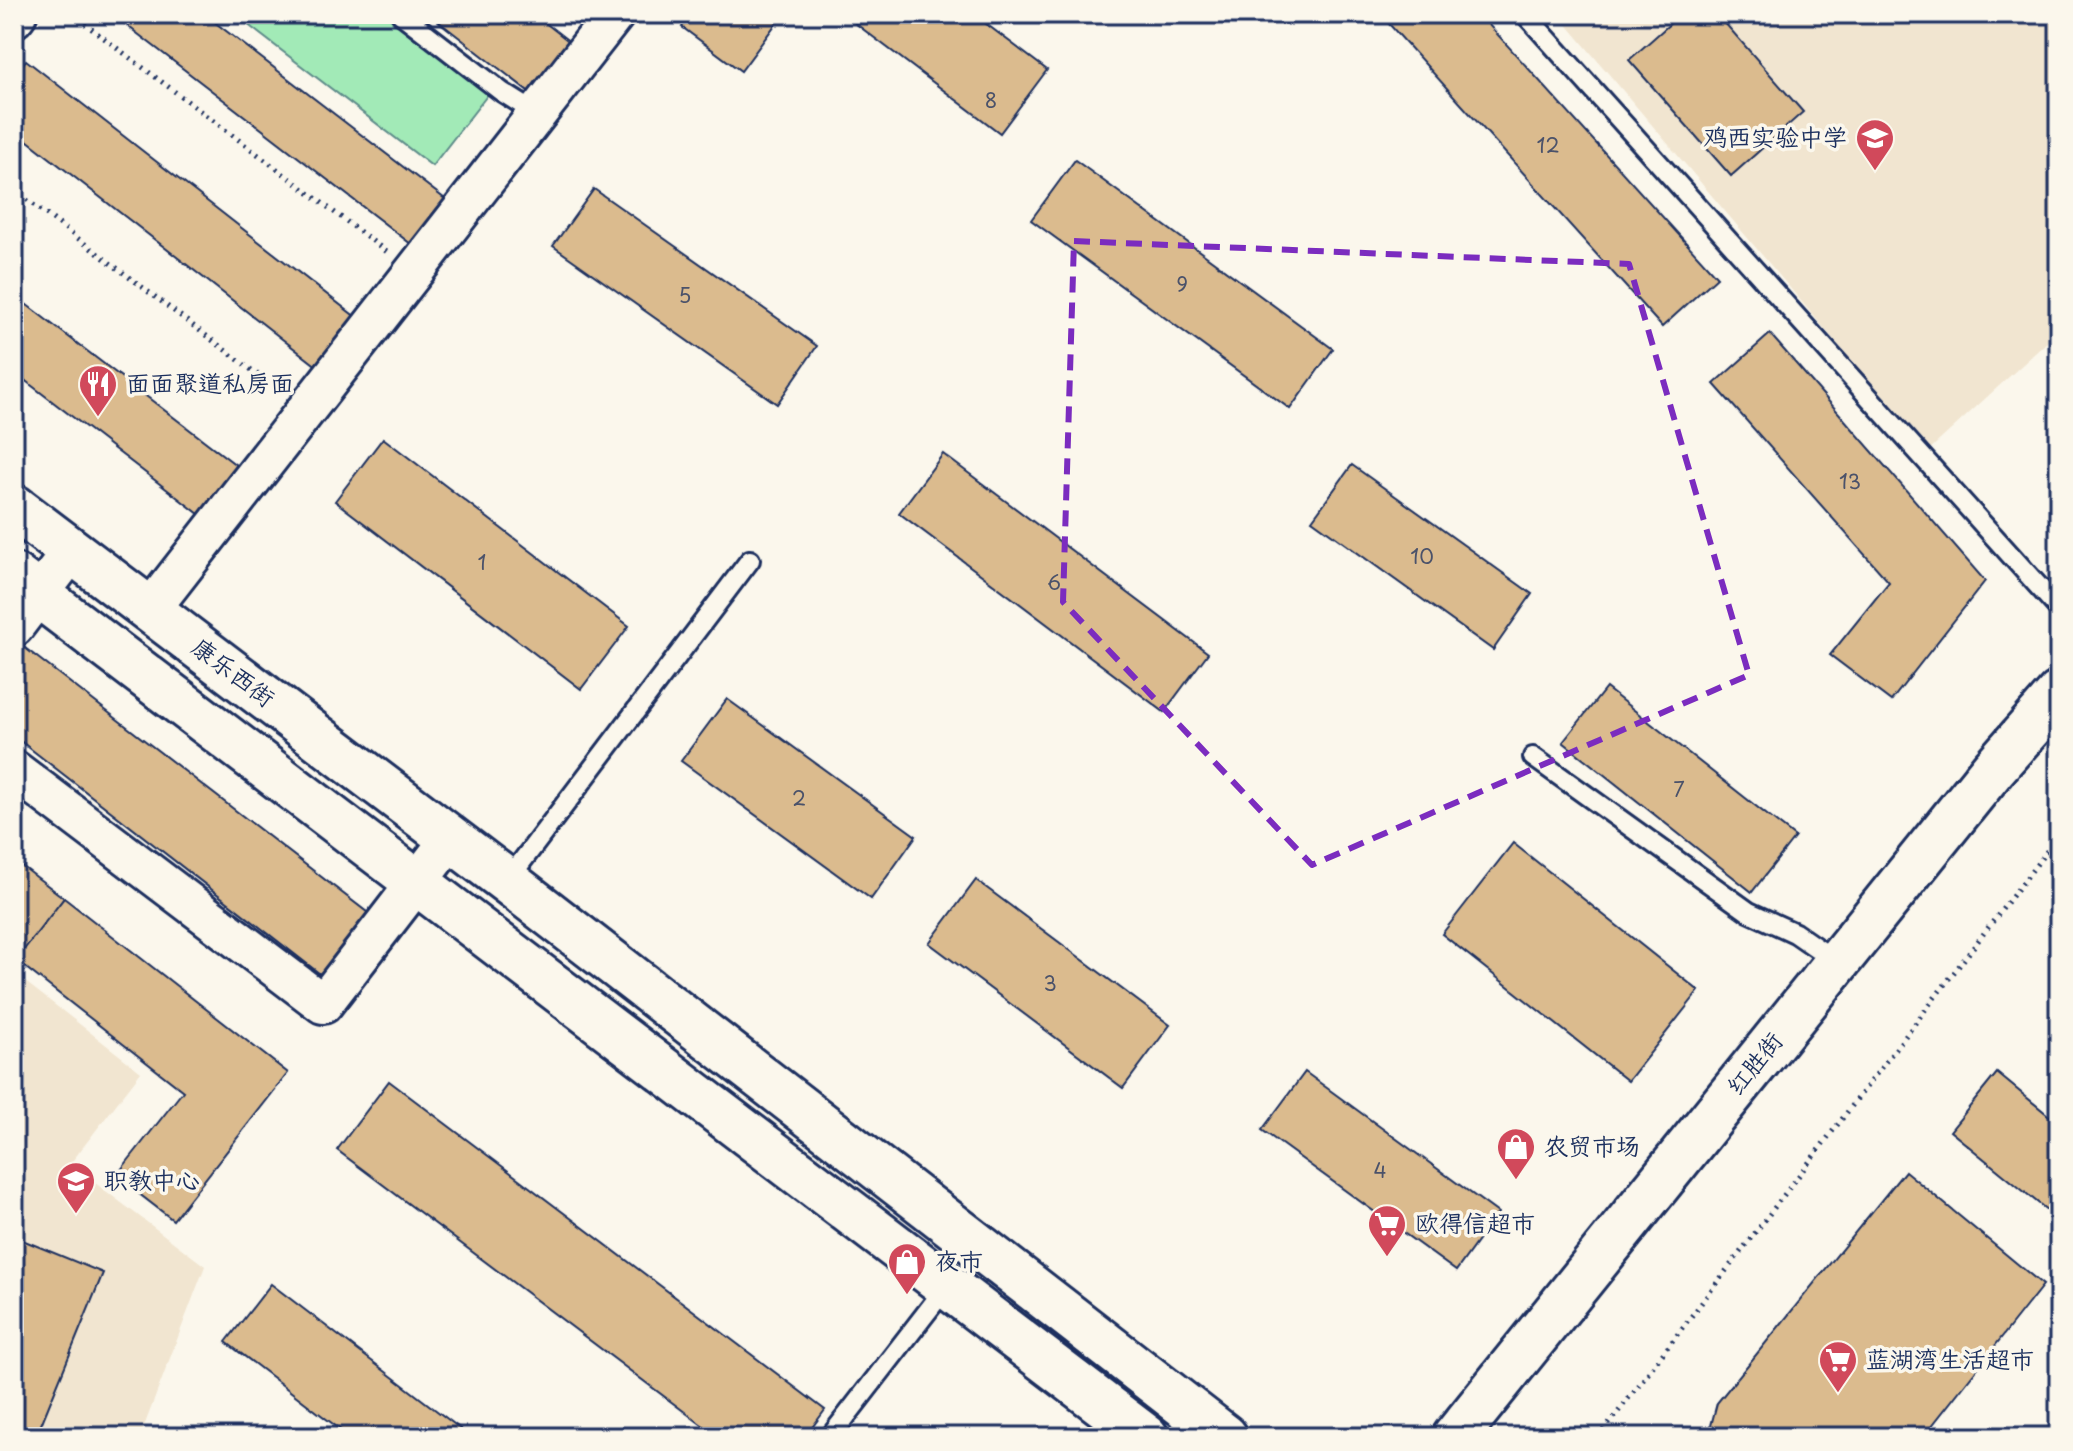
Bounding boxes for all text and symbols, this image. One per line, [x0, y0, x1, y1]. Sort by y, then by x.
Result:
house number: 8 [985, 85, 997, 115]
school or university icon: 鸡西实验中学 [1854, 117, 1896, 172]
place label: 鸡西实验中学 [1703, 118, 1847, 154]
house number: 12 [1536, 130, 1560, 160]
house number: 9 [1176, 269, 1188, 299]
house number: 5 [679, 280, 691, 310]
restaurant icon: 面面聚道私房面 [77, 363, 119, 418]
place label: 面面聚道私房面 [126, 364, 294, 400]
house number: 13 [1839, 466, 1861, 496]
house number: 10 [1410, 541, 1434, 571]
house number: 1 [478, 547, 486, 577]
house number: 6 [1047, 567, 1061, 597]
street label: 康乐西街 [185, 628, 283, 715]
house number: 7 [1673, 774, 1685, 804]
house number: 2 [792, 783, 806, 813]
house number: 3 [1043, 968, 1057, 998]
street label: 红胜街 [1717, 1023, 1790, 1102]
shop icon: 农贸市场 [1495, 1126, 1537, 1181]
place label: 农贸市场 [1544, 1127, 1640, 1163]
house number: 4 [1373, 1155, 1387, 1185]
school or university icon: 职教中心 [55, 1160, 97, 1215]
place label: 职教中心 [104, 1161, 200, 1197]
supermarket icon: 欧得信超市 [1366, 1203, 1408, 1258]
place label: 欧得信超市 [1415, 1204, 1535, 1240]
shop icon: 夜市 [886, 1241, 928, 1296]
place label: 夜市 [935, 1242, 983, 1278]
supermarket icon: 蓝湖湾生活超市 [1817, 1339, 1859, 1394]
place label: 蓝湖湾生活超市 [1866, 1340, 2034, 1376]

